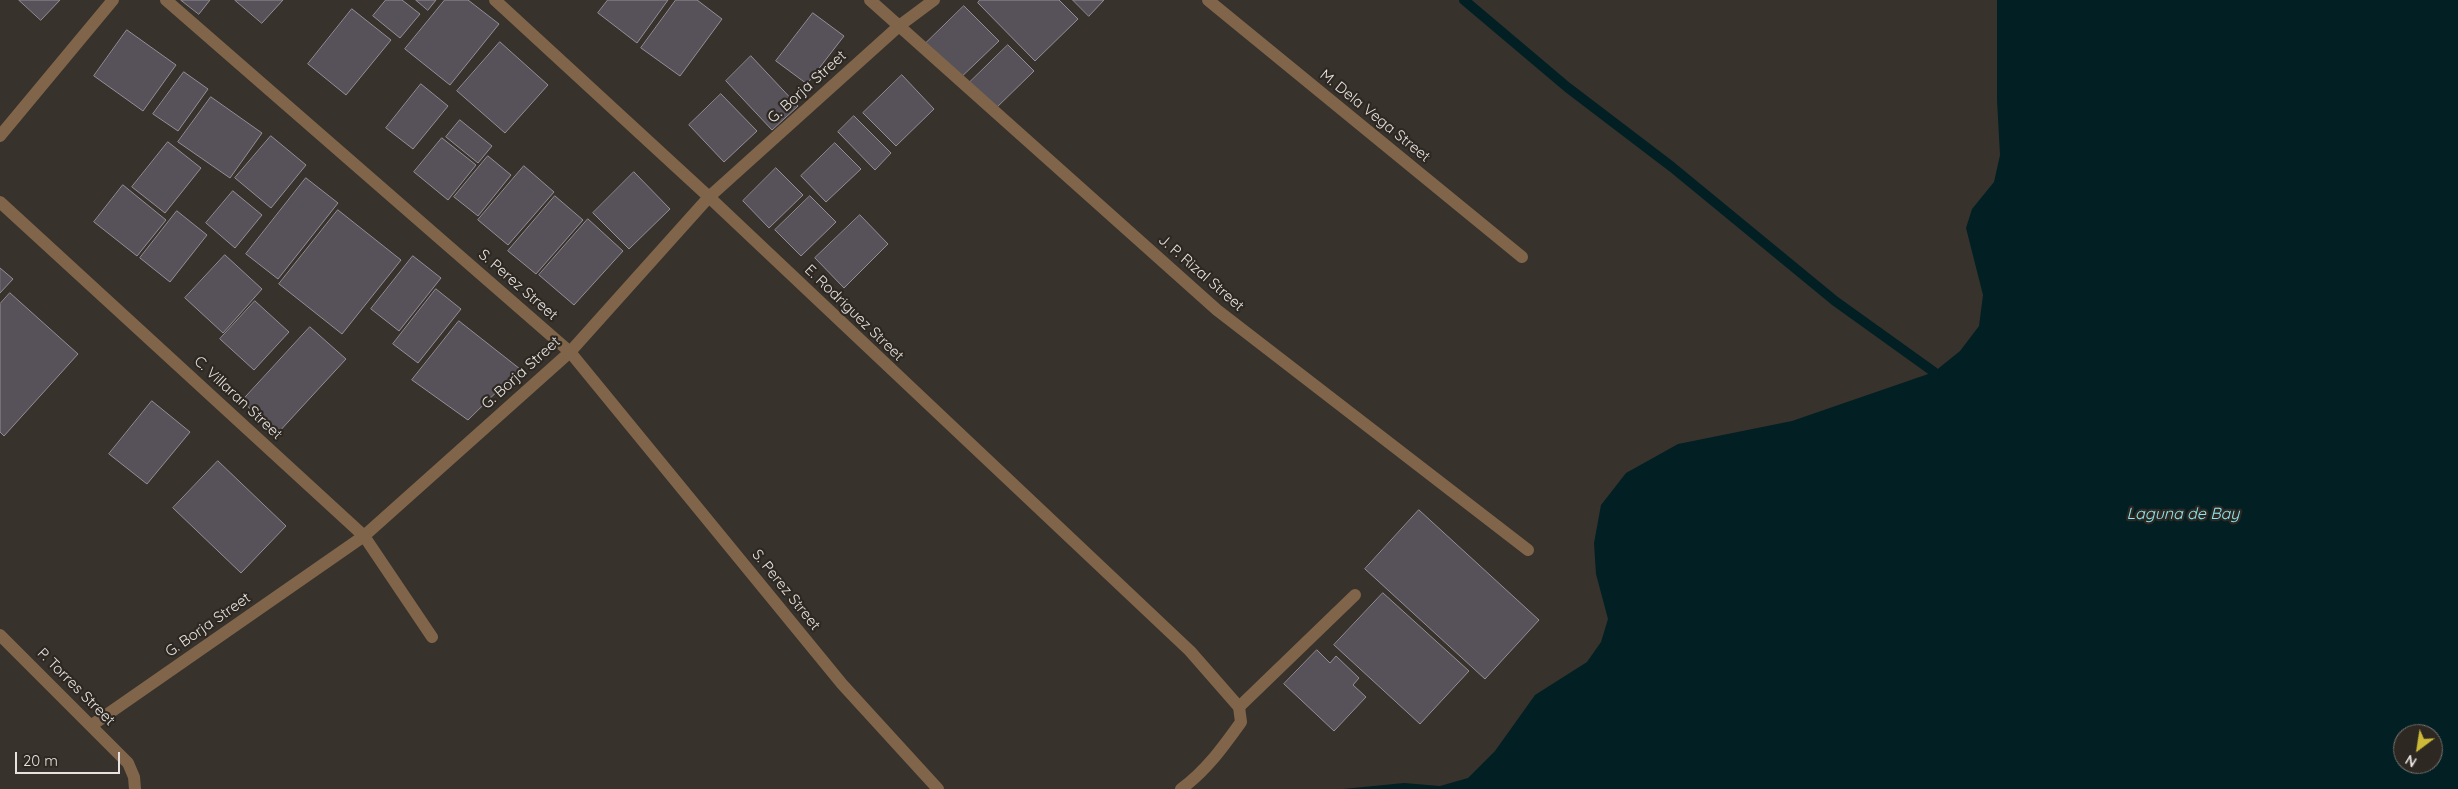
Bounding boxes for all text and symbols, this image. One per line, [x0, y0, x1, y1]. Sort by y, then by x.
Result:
street label: G. Borja Street [764, 47, 850, 127]
street label: M. Dela Vega Street [1316, 66, 1434, 166]
street label: J. P. Rizal Street [1154, 231, 1248, 315]
street label: S. Perez Street [475, 246, 561, 324]
street label: E. Rodriguez Street [801, 261, 907, 365]
street label: G. Borja Street [478, 333, 564, 413]
street label: C. Villaran Street [190, 352, 286, 444]
water label: Laguna de Bay [2127, 504, 2239, 524]
street label: S. Perez Street [748, 546, 824, 634]
street label: G. Borja Street [162, 589, 254, 661]
street label: P. Torres Street [33, 644, 119, 730]
north arrow [2393, 724, 2443, 774]
scale bar [18, 742, 122, 774]
text: 20 m [23, 751, 58, 770]
text: N [2402, 751, 2420, 771]

